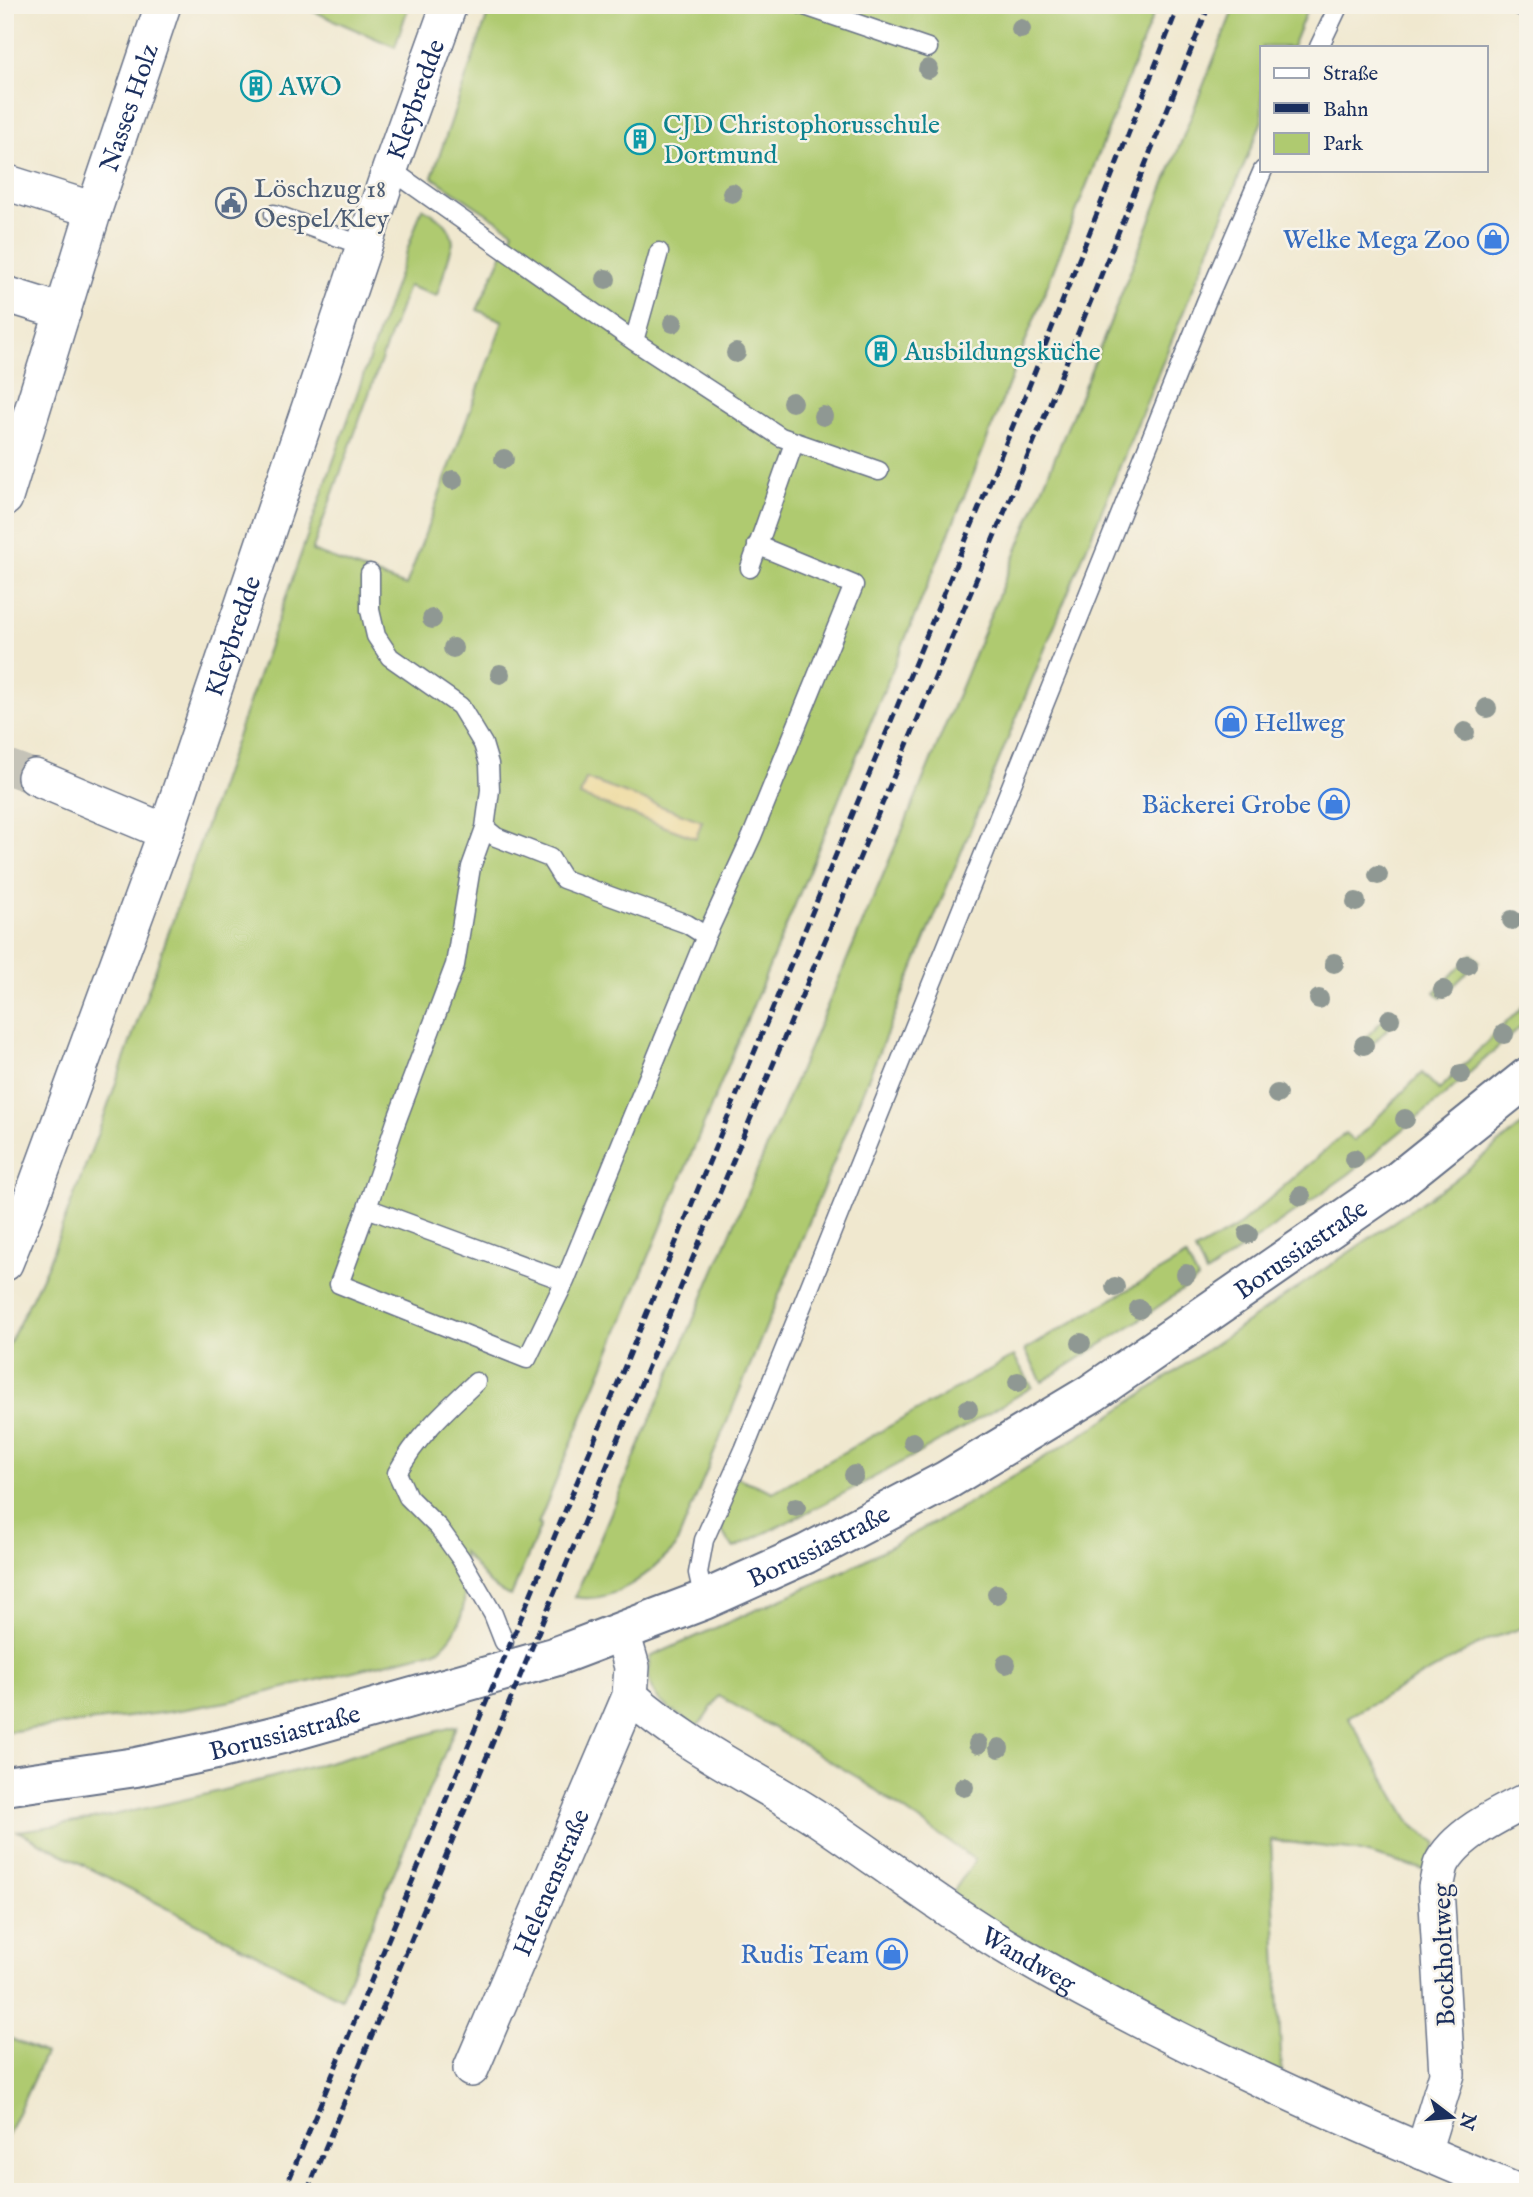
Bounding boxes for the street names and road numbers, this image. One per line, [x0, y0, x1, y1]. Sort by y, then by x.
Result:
street label: Kleybredde [380, 35, 453, 164]
street label: Nasses Holz [93, 40, 167, 176]
street label: Kleybredde [198, 572, 269, 701]
street label: Borussiastraße [1228, 1192, 1375, 1308]
street label: Borussiastraße [743, 1498, 896, 1596]
street label: Borussiastraße [206, 1698, 364, 1769]
street label: Helenenstraße [506, 1804, 598, 1961]
street label: Bockholtweg [1425, 1882, 1463, 2027]
street label: Wandweg [974, 1920, 1082, 2001]

